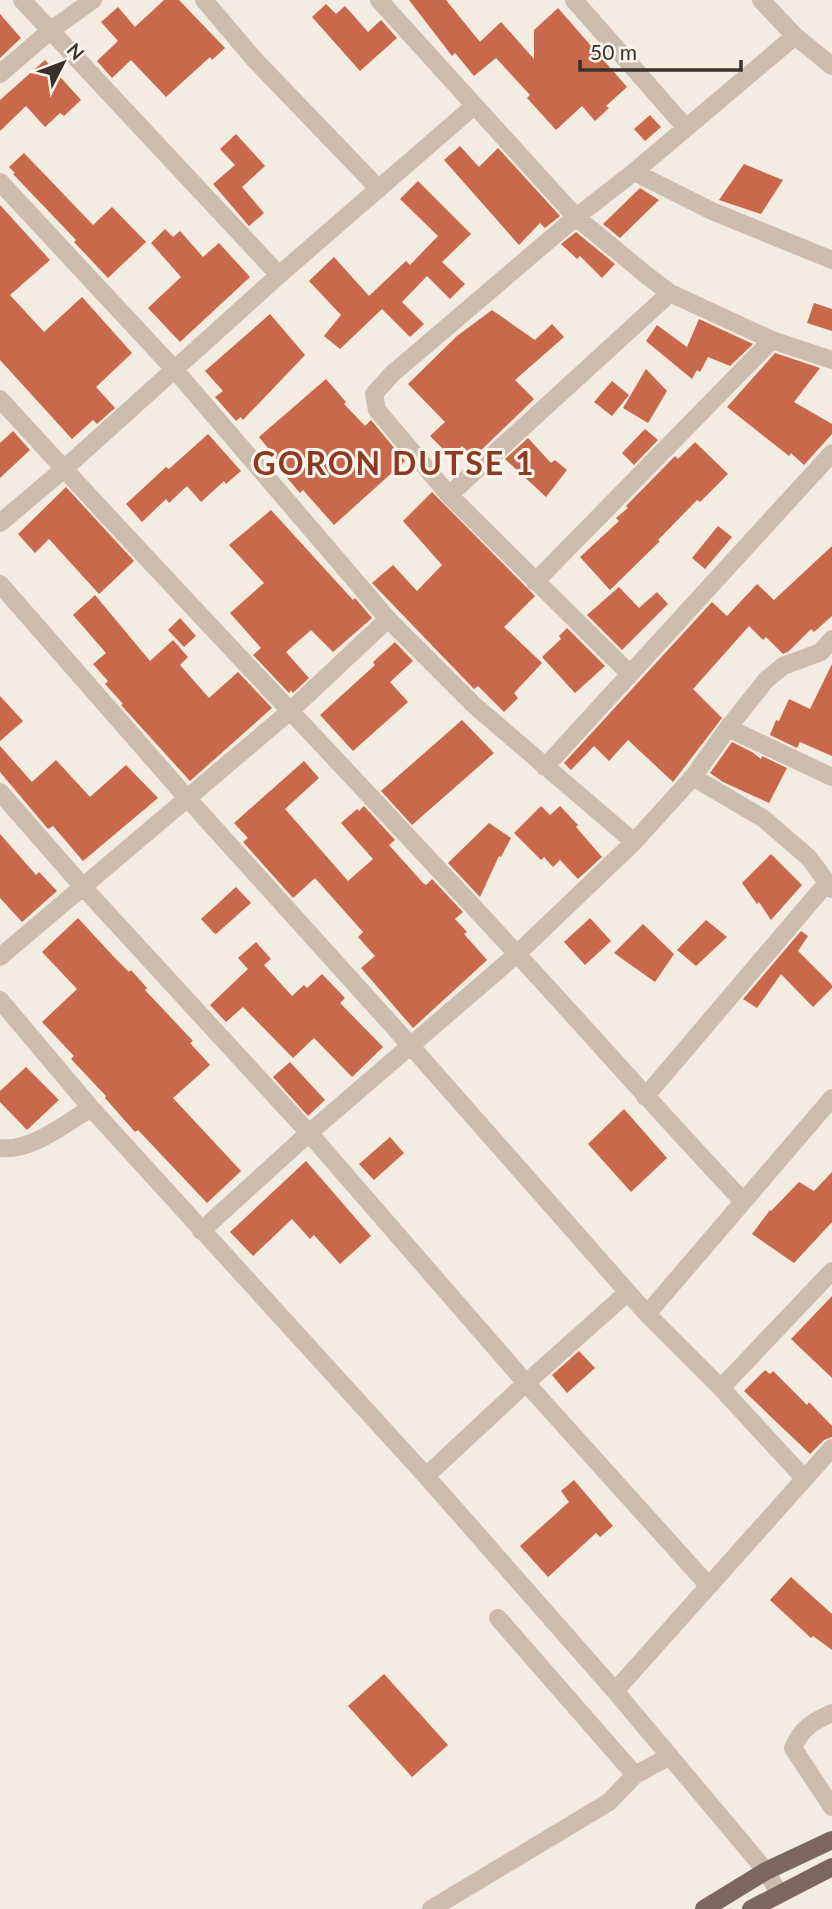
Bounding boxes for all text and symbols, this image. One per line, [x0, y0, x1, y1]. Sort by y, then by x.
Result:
north arrow [28, 28, 98, 98]
scale bar [580, 28, 741, 72]
text: N [63, 38, 89, 64]
text: 50 m [590, 39, 637, 64]
district label: GORON DUTSE 1 [252, 443, 536, 482]

